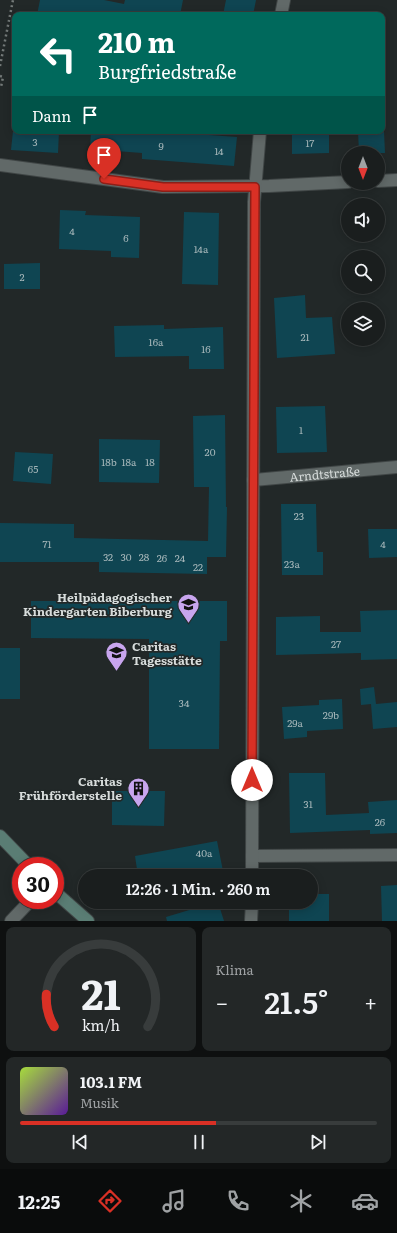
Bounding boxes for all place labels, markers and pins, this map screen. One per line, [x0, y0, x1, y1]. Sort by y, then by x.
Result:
pin [87, 138, 121, 179]
place label: Heilpädagogischer Kindergarten Biberburg [23, 588, 173, 620]
school or university icon: Heilpädagogischer Kindergarten Biberburg [175, 591, 201, 624]
place label: Caritas Tagesstätte [132, 637, 202, 669]
school or university icon: Caritas Tagesstätte [103, 640, 129, 673]
place label: Caritas Frühförderstelle [19, 772, 122, 804]
building icon: Caritas Frühförderstelle [125, 775, 151, 808]

